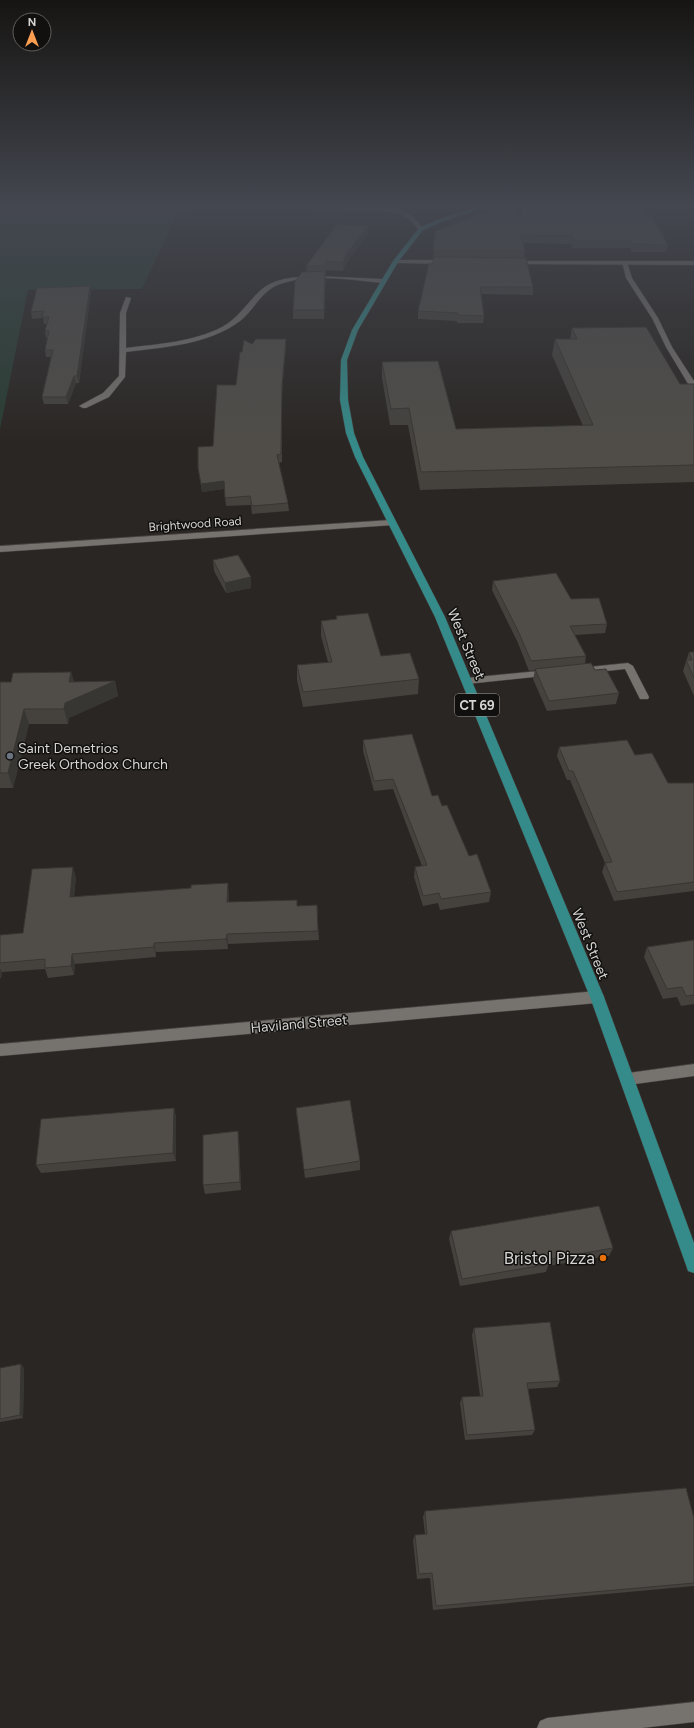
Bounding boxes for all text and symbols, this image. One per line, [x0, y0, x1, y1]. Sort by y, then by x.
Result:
north arrow [12, 12, 52, 52]
text: N [28, 16, 36, 29]
street label: Brightwood Road [148, 514, 242, 534]
street label: West Street [444, 606, 488, 682]
road number: CT 69 [455, 694, 499, 716]
place label: Saint Demetrios Greek Orthodox Church [18, 740, 168, 773]
marker: Saint Demetrios Greek Orthodox Church [5, 751, 15, 761]
street label: West Street [568, 906, 612, 982]
street label: Haviland Street [250, 1011, 348, 1037]
place label: Bristol Pizza [504, 1248, 595, 1268]
marker: Bristol Pizza [598, 1253, 608, 1263]

